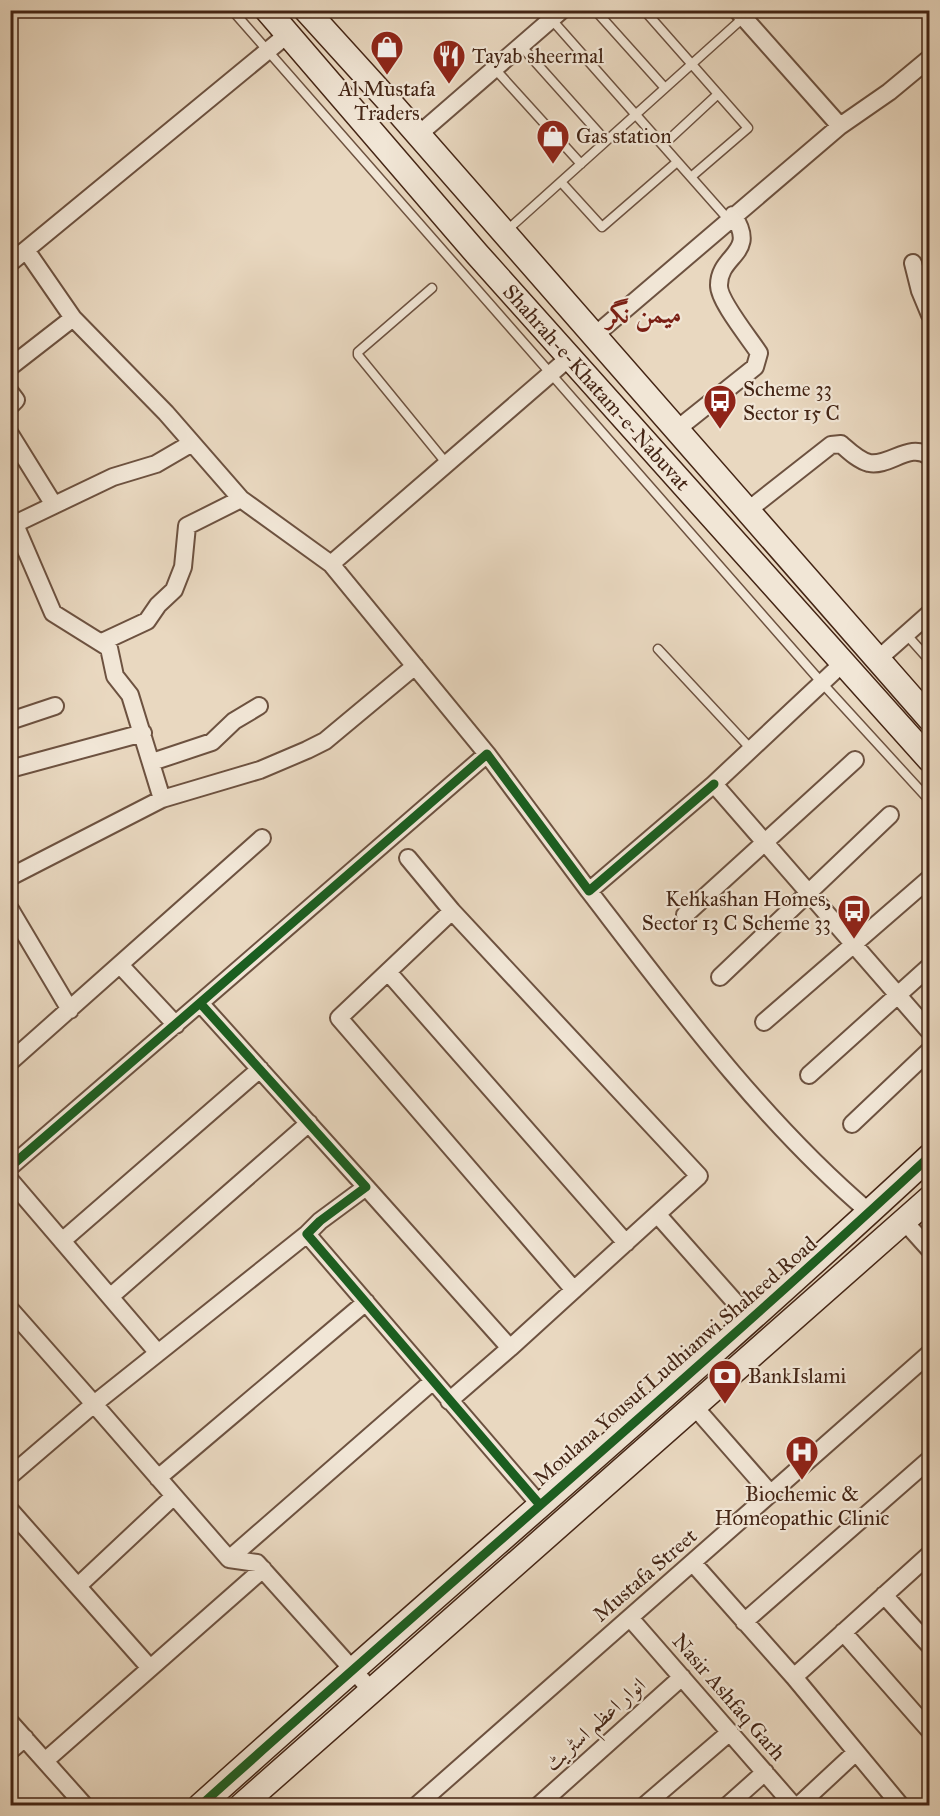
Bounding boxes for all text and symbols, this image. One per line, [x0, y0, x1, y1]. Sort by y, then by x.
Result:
shop icon: Al Mustafa Traders [369, 29, 405, 76]
restaurant icon: Tayab sheermal [431, 38, 467, 85]
place label: Tayab sheermal [472, 43, 604, 69]
place label: Al Mustafa Traders [338, 76, 436, 126]
shop icon: Gas station [535, 118, 571, 165]
place label: Gas station [576, 123, 672, 149]
street label: Shahrah-e-Khatam-e-Nabuvat [497, 279, 696, 496]
district label: میمن نگر [604, 297, 682, 332]
place label: Scheme 33 Sector 15 C [743, 376, 840, 426]
bus stop icon: Scheme 33 Sector 15 C [702, 383, 738, 430]
place label: Kehkashan Homes, Sector 13 C Scheme 33 [642, 886, 831, 936]
bus stop icon: Kehkashan Homes, Sector 13 C Scheme 33 [836, 893, 872, 940]
street label: Moulana Yousuf Ludhianwi Shaheed Road [528, 1230, 822, 1491]
bank icon: BankIslami [707, 1358, 743, 1405]
place label: BankIslami [748, 1363, 847, 1389]
hospital icon: Biochemic & Homeopathic Clinic [784, 1434, 820, 1481]
place label: Biochemic & Homeopathic Clinic [715, 1481, 890, 1531]
street label: Mustafa Street [588, 1522, 703, 1627]
street label: Nasir Ashfaq Garh [667, 1628, 791, 1766]
street label: انوار اعظم اسٹریٹ [539, 1672, 656, 1781]

